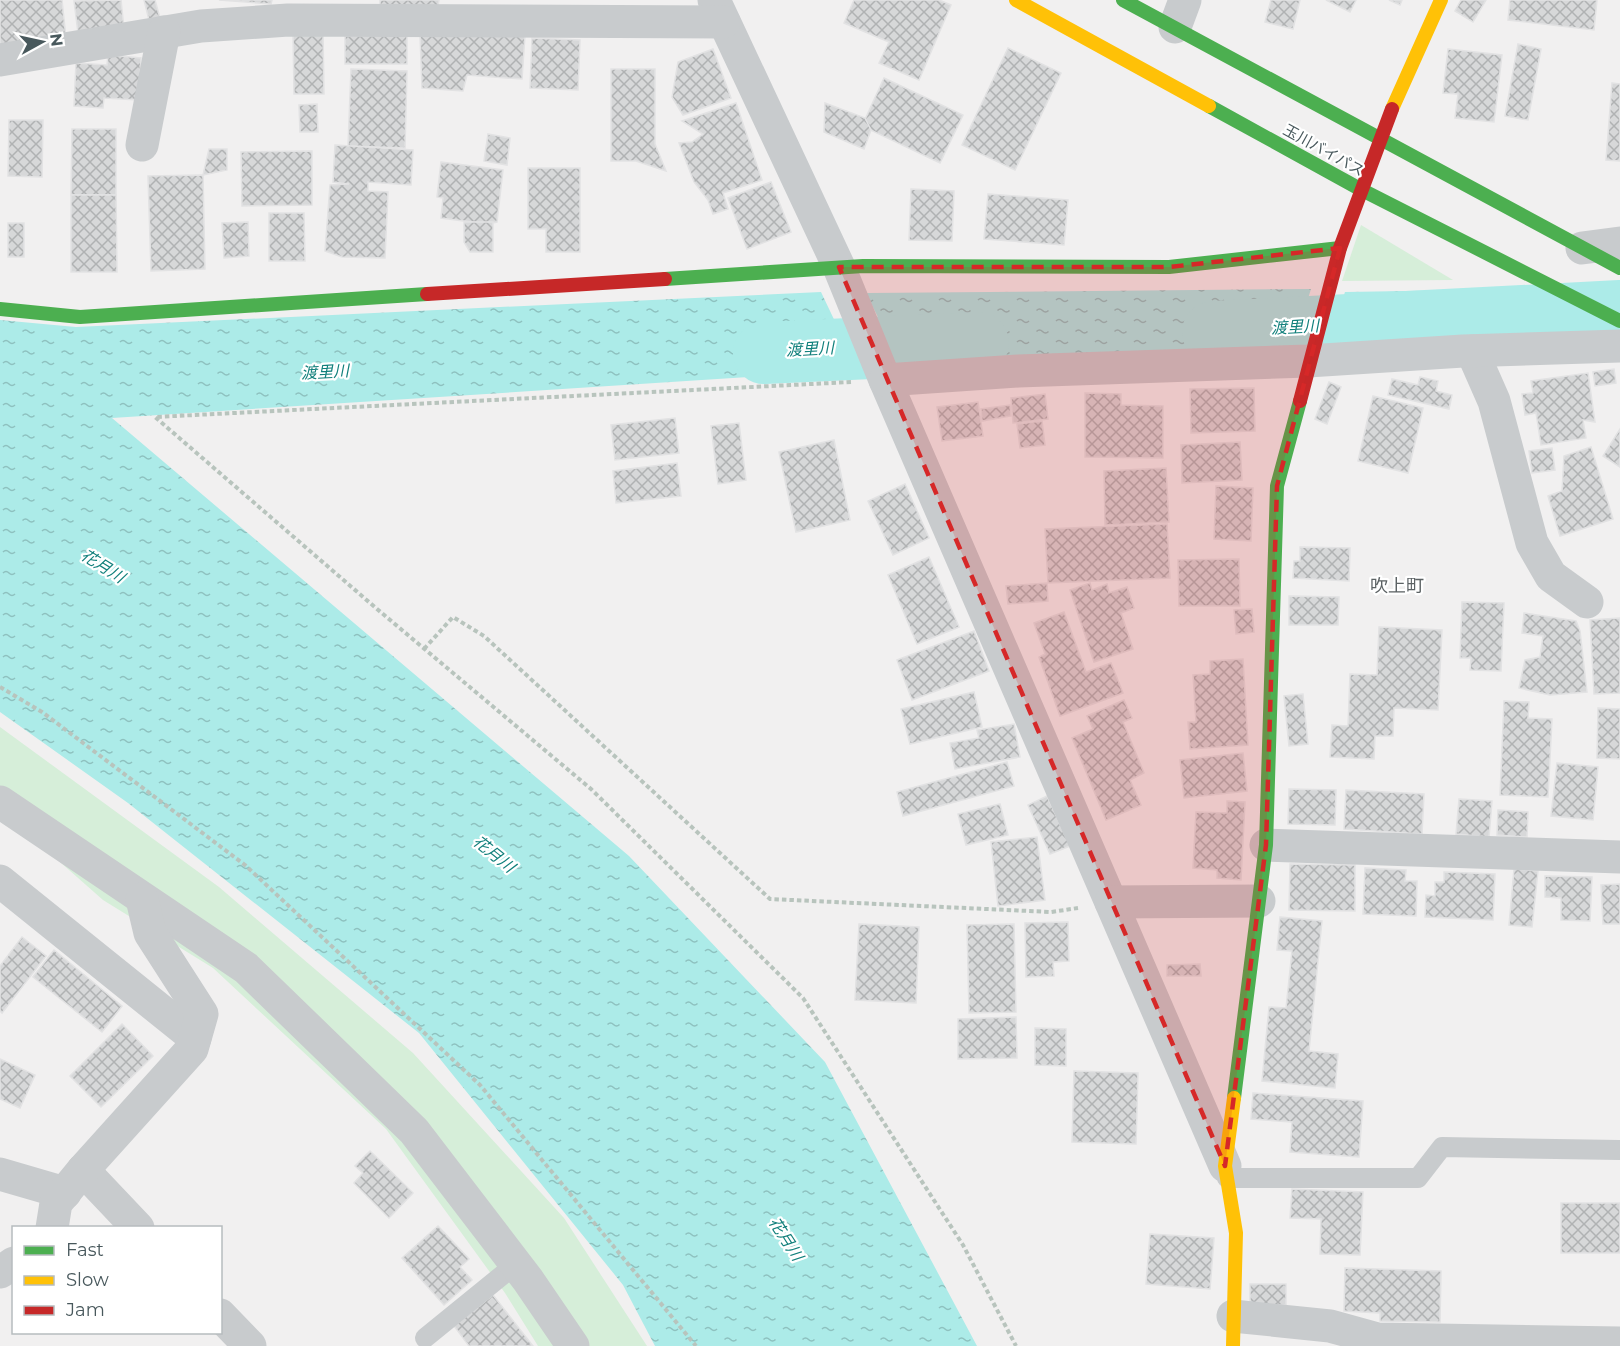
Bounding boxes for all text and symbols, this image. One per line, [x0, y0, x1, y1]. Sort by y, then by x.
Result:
north arrow [12, 12, 72, 72]
text: N [46, 32, 67, 48]
street label: 玉川バイパス [1280, 120, 1368, 180]
water label: 渡里川 [1271, 316, 1321, 338]
water label: 渡里川 [786, 338, 836, 360]
water label: 渡里川 [301, 361, 351, 383]
water label: 花月川 [78, 545, 130, 588]
district label: 吹上町 [1370, 575, 1424, 597]
water label: 花月川 [469, 832, 520, 878]
water label: 花月川 [765, 1214, 808, 1266]
legend [12, 1226, 222, 1334]
text: Fast [66, 1239, 104, 1261]
text: Slow [66, 1269, 109, 1291]
text: Jam [65, 1299, 105, 1321]

